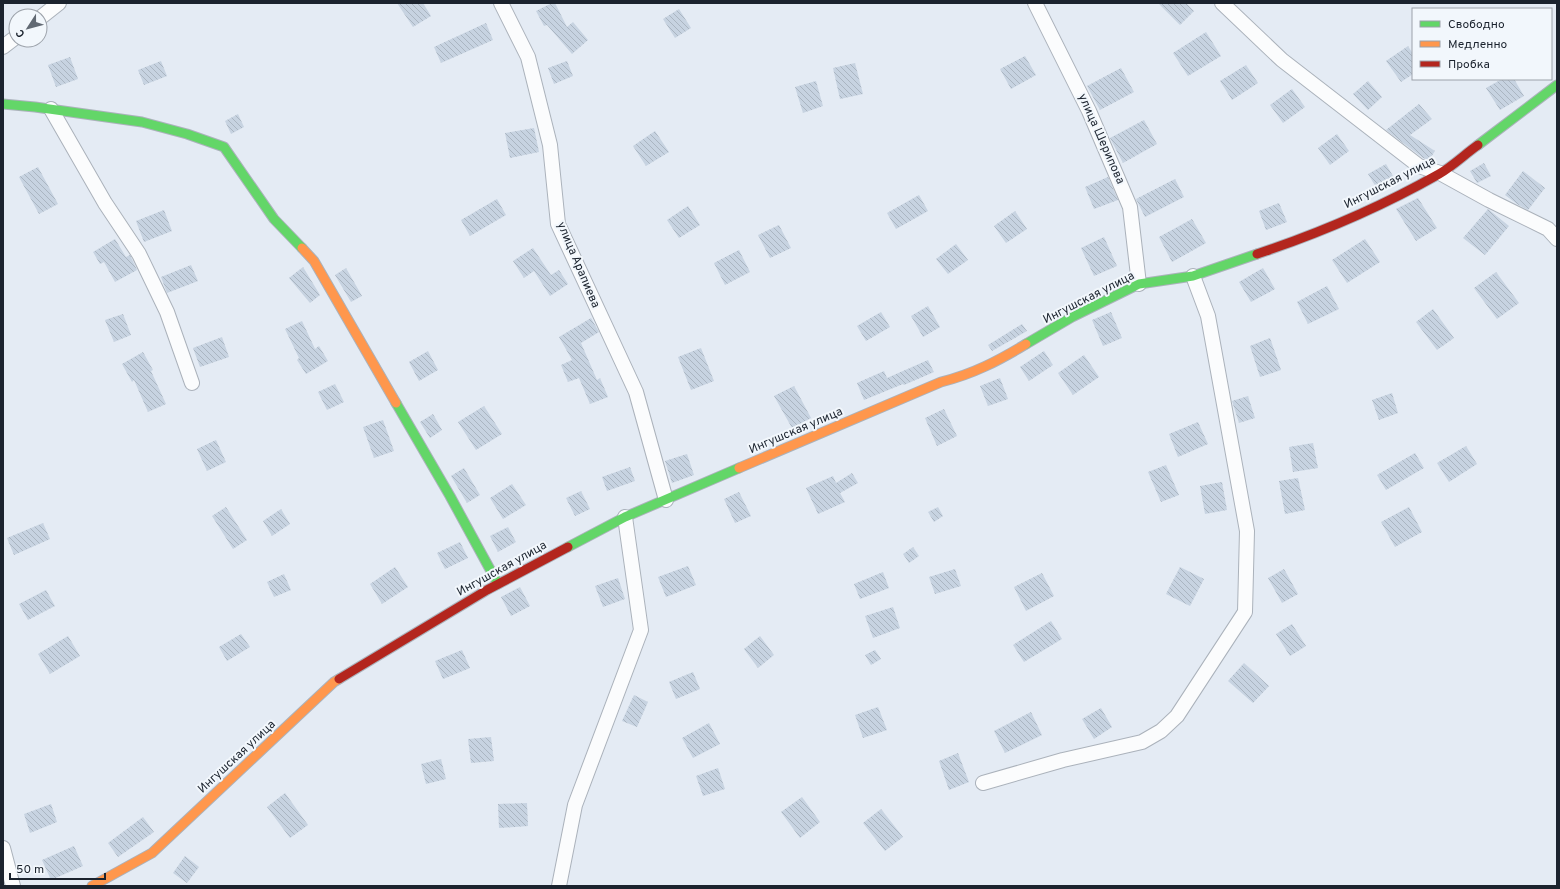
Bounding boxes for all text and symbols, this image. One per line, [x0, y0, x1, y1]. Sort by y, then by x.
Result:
north arrow [8, 8, 48, 48]
legend [1412, 8, 1552, 80]
text: Свободно [1448, 17, 1505, 33]
text: С [13, 26, 28, 40]
text: Медленно [1448, 37, 1508, 53]
text: Пробка [1448, 57, 1490, 73]
street label: улица Шерипова [1074, 91, 1128, 187]
street label: Ингушская улица [1342, 153, 1438, 213]
street label: улица Арапиева [553, 220, 603, 310]
street label: Ингушская улица [1041, 268, 1137, 328]
street label: Ингушская улица [747, 404, 845, 458]
street label: Ингушская улица [454, 538, 550, 600]
street label: Ингушская улица [195, 717, 279, 797]
scale bar [10, 855, 105, 881]
text: 50 m [16, 862, 44, 878]

